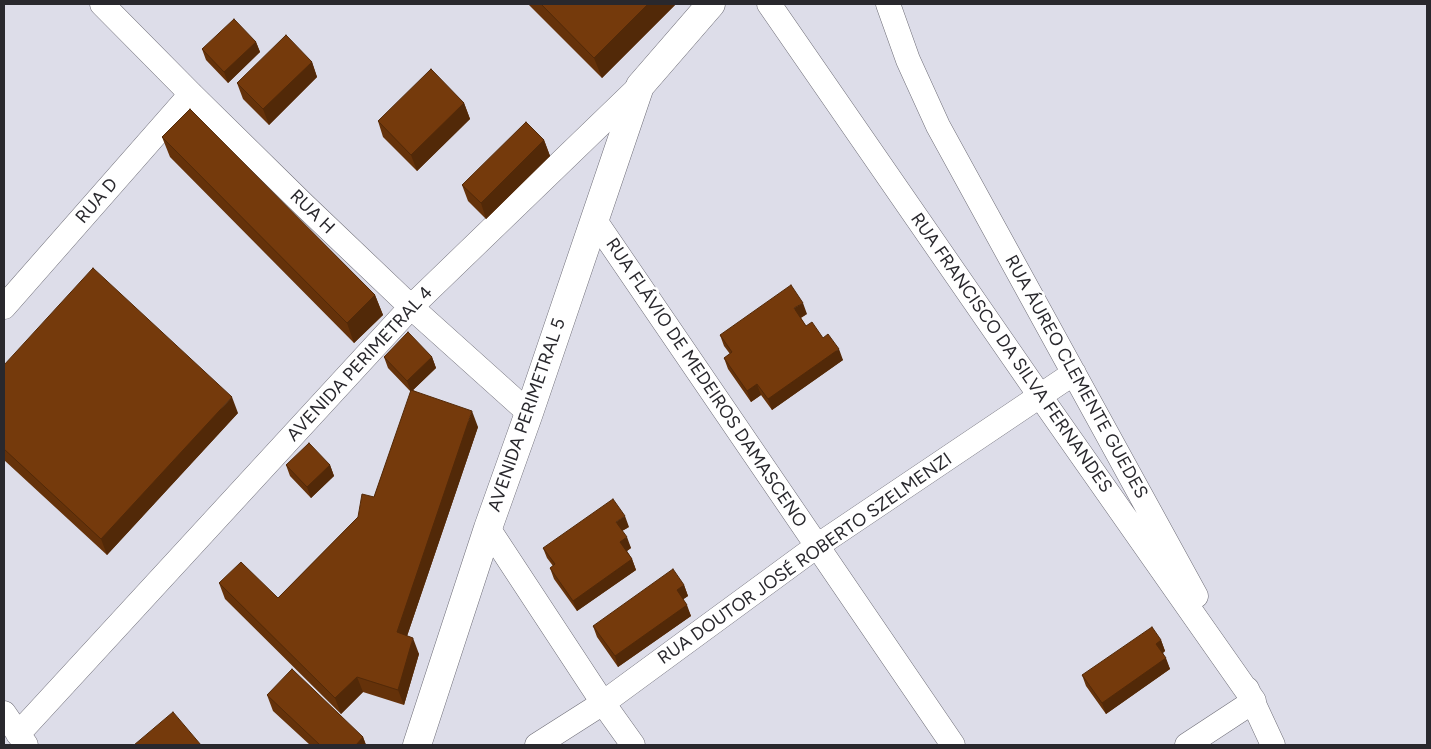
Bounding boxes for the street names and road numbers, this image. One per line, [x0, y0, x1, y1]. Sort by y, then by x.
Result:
street label: RUA D [71, 174, 123, 228]
street label: RUA H [285, 185, 339, 239]
street label: RUA FRANCISCO DA SILVA FERNANDES [906, 209, 1116, 497]
street label: RUA FLÁVIO DE MEDEIROS DAMASCENO [601, 234, 811, 532]
street label: RUA ÁUREO CLEMENTE GUEDES [1000, 252, 1152, 502]
street label: AVENIDA PERIMETRAL 4 [283, 282, 437, 446]
street label: AVENIDA PERIMETRAL 5 [484, 315, 570, 515]
street label: RUA DOUTOR JOSÉ ROBERTO SZELMENZI [654, 449, 956, 669]

